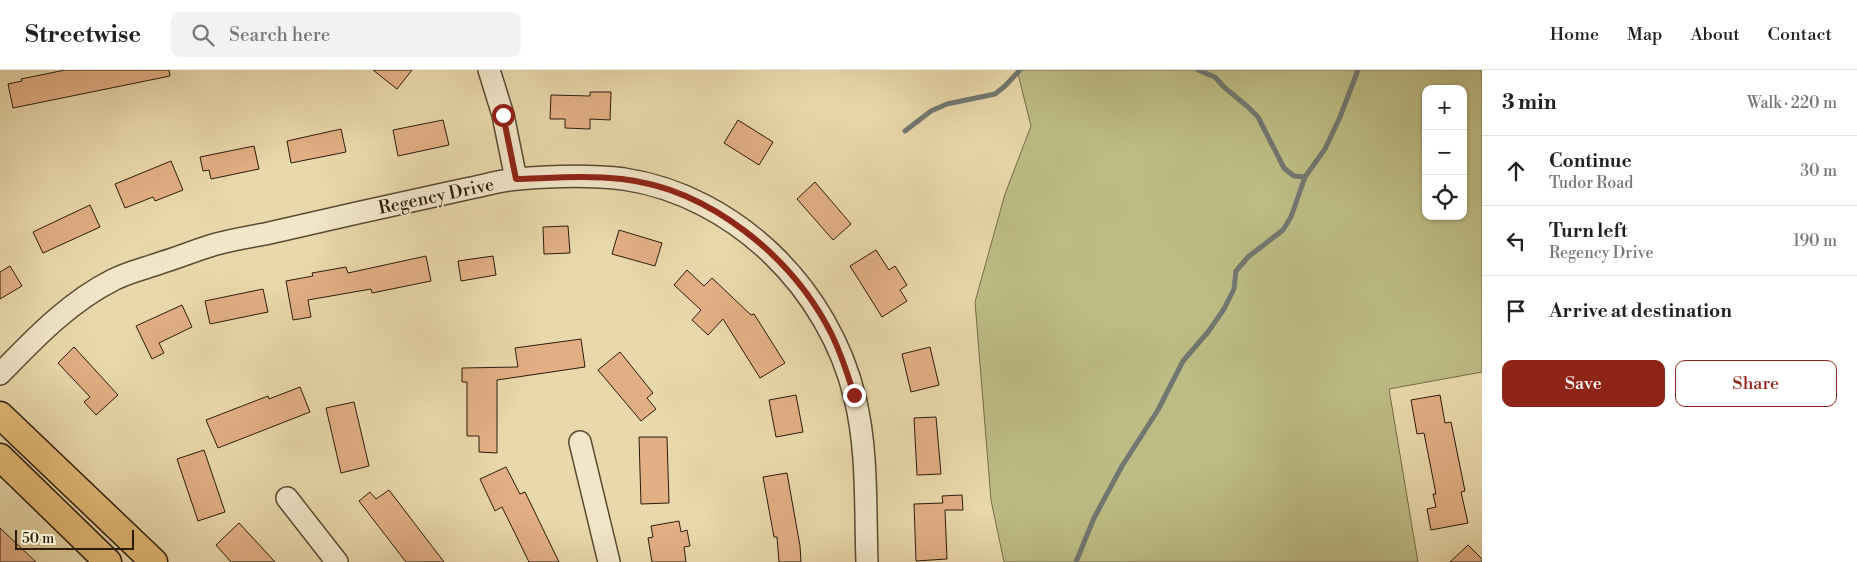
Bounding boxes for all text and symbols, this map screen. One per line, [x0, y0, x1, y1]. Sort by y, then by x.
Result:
search box [171, 12, 521, 57]
text: Streetwise [25, 20, 141, 50]
icon: search [189, 21, 217, 49]
text: Search here [229, 23, 330, 47]
text: Home [1550, 23, 1599, 46]
text: Map [1627, 23, 1663, 46]
text: About [1691, 23, 1740, 46]
text: Contact [1768, 23, 1832, 46]
map controls [1422, 85, 1467, 220]
button: + [1422, 85, 1467, 130]
text: 3 min [1502, 90, 1557, 116]
text: Walk · 220 m [1747, 93, 1837, 113]
route start [492, 104, 515, 127]
button: − [1422, 130, 1467, 175]
text: Continue [1549, 149, 1632, 173]
icon: ahead [1502, 157, 1530, 185]
text: 30 m [1800, 161, 1837, 181]
street label: Regency Drive [376, 173, 496, 220]
text: Tudor Road [1549, 173, 1633, 193]
button: locate [1422, 175, 1467, 220]
text: Turn left [1549, 219, 1628, 243]
icon: left [1502, 227, 1530, 255]
text: 190 m [1793, 231, 1837, 251]
text: Regency Drive [1549, 243, 1654, 263]
icon: arrive [1502, 297, 1530, 325]
text: Arrive at destination [1549, 299, 1732, 323]
button: Save [1502, 360, 1665, 407]
button: Share [1675, 360, 1837, 407]
route end [843, 384, 866, 407]
scale bar [15, 527, 134, 550]
text: 50 m [22, 530, 54, 548]

